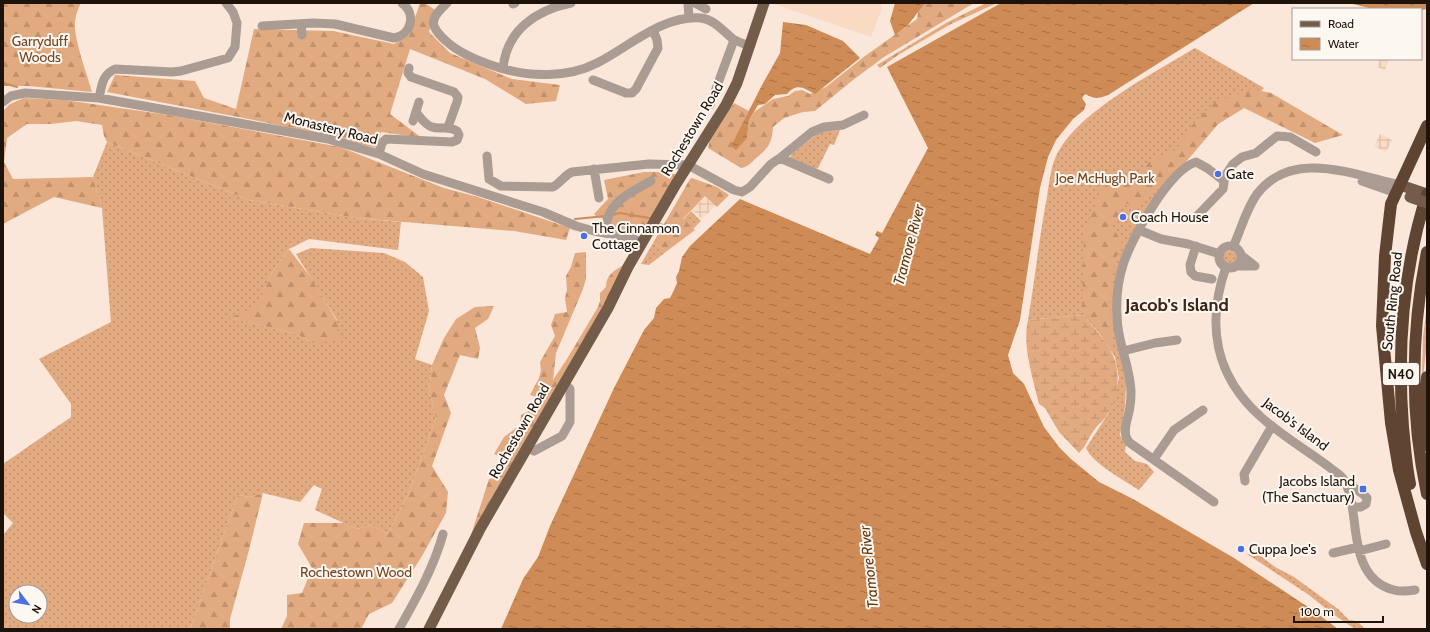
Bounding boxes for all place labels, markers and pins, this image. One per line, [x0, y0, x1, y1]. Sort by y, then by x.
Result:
place label: Gate [1226, 165, 1254, 183]
marker: Gate [1213, 169, 1223, 179]
place label: Coach House [1131, 208, 1209, 226]
marker: Coach House [1118, 212, 1128, 222]
place label: The Cinnamon Cottage [592, 219, 680, 253]
marker: The Cinnamon Cottage [579, 231, 589, 241]
place label: Jacobs Island (The Sanctuary) [1262, 472, 1355, 506]
marker: Jacobs Island (The Sanctuary) [1358, 484, 1368, 494]
place label: Cuppa Joe's [1249, 540, 1316, 558]
marker: Cuppa Joe's [1236, 544, 1246, 554]

